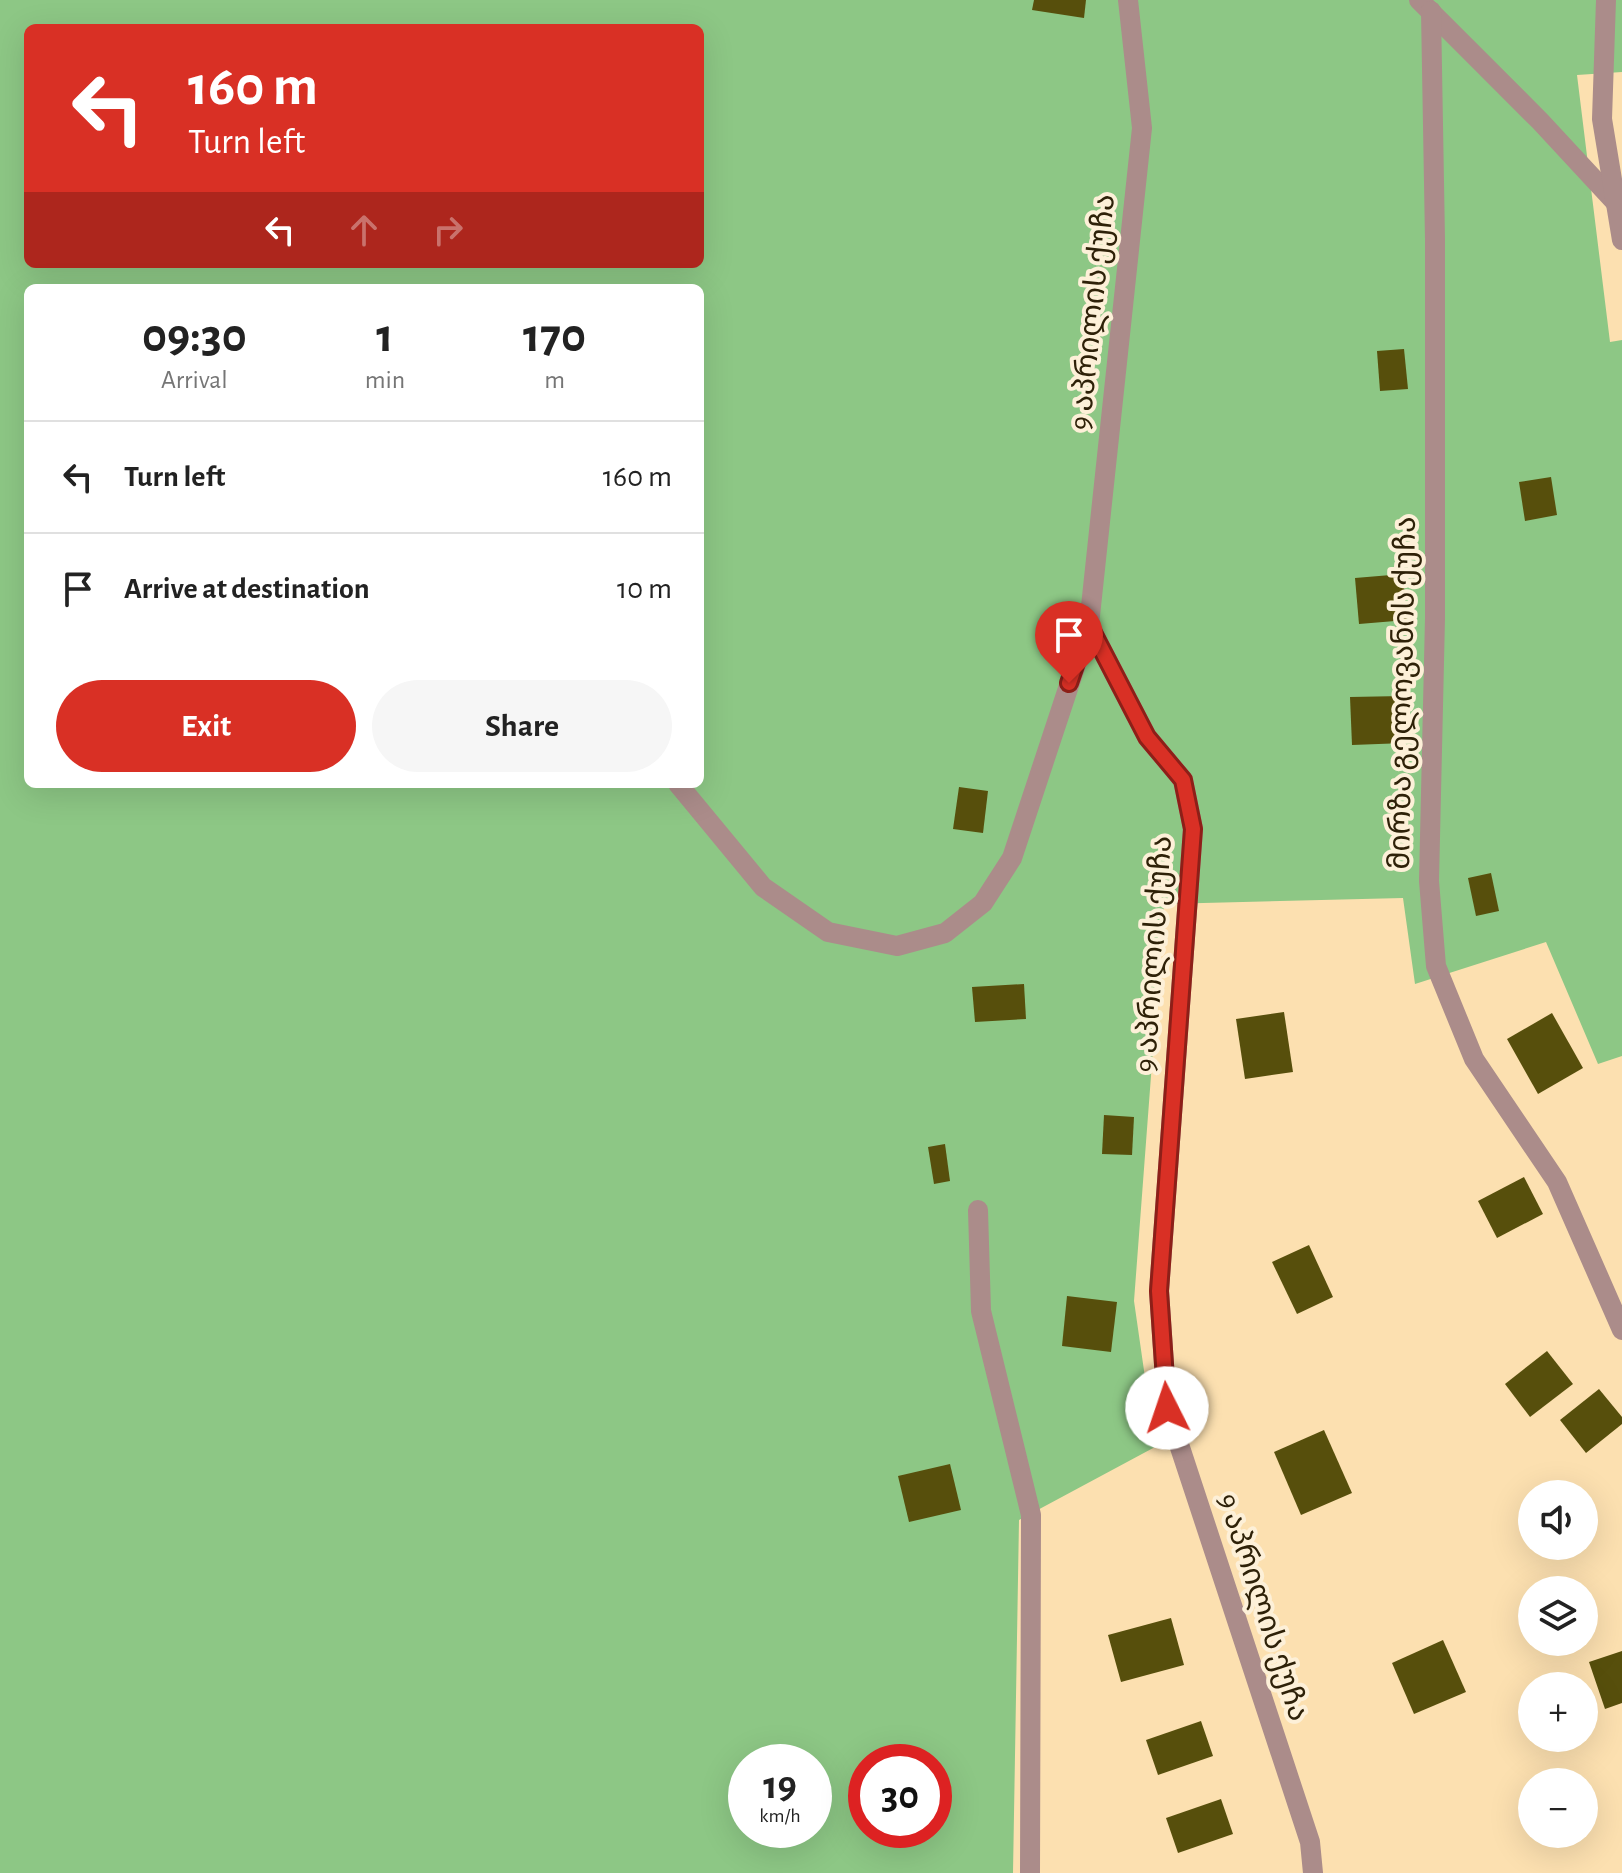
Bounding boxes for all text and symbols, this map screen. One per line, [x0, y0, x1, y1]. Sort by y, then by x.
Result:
icon: left [56, 56, 160, 160]
text: 160 m [188, 59, 318, 115]
text: Turn left [188, 124, 305, 160]
street label: 9 აპრილის ქუჩა [1066, 193, 1122, 432]
icon: left [258, 208, 302, 252]
icon: ahead [342, 208, 386, 252]
icon: right [426, 208, 470, 252]
text: 09:30 [142, 313, 247, 361]
text: 1 [376, 313, 394, 361]
text: 170 [523, 313, 586, 361]
text: Arrival [161, 367, 228, 393]
text: min [365, 367, 405, 393]
text: m [544, 367, 565, 393]
icon: left [56, 455, 100, 499]
text: Turn left [124, 462, 225, 492]
text: 160 m [603, 462, 672, 492]
street label: მირზა გელოვანის ქუჩა [1385, 516, 1423, 870]
icon: arrive [56, 567, 100, 611]
text: Arrive at destination [124, 574, 370, 604]
text: 10 m [617, 574, 672, 604]
pin [1035, 601, 1103, 683]
icon: arrive [1047, 613, 1091, 657]
button: Exit [56, 680, 356, 772]
button: Share [372, 680, 672, 772]
street label: 9 აპრილის ქუჩა [1131, 835, 1179, 1074]
position arrow [1125, 1366, 1209, 1450]
map controls [1518, 1480, 1598, 1848]
button: sound [1518, 1480, 1598, 1560]
street label: 9 აპრილის ქუჩა [1210, 1490, 1314, 1725]
button: layers [1518, 1576, 1598, 1656]
button: + [1518, 1672, 1598, 1752]
speed limit sign: 30 [848, 1744, 952, 1848]
text: 19 [763, 1766, 797, 1806]
button: − [1518, 1768, 1598, 1848]
text: km/h [759, 1806, 801, 1826]

